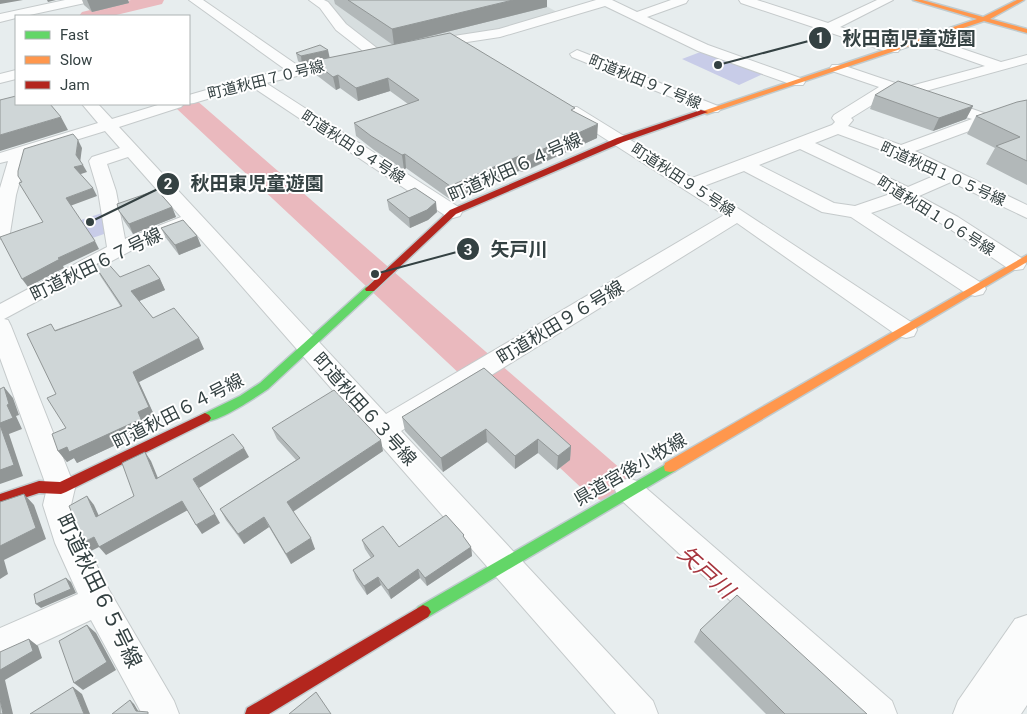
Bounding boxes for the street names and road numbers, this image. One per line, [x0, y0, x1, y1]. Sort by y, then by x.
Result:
street label: 町道秋田９７号線 [586, 51, 704, 113]
street label: 町道秋田７０号線 [206, 57, 326, 103]
street label: 町道秋田９４号線 [298, 107, 408, 187]
street label: 町道秋田６４号線 [445, 128, 585, 206]
street label: 町道秋田１０５号線 [878, 138, 1008, 210]
street label: 町道秋田９５号線 [628, 140, 738, 220]
street label: 町道秋田１０６号線 [874, 173, 998, 259]
street label: 町道秋田６７号線 [27, 223, 165, 305]
street label: 町道秋田９６号線 [493, 276, 627, 368]
street label: 町道秋田６３号線 [309, 348, 421, 470]
street label: 町道秋田６４号線 [109, 369, 247, 453]
street label: 県道宮後小牧線 [570, 428, 690, 510]
street label: 町道秋田６５号線 [51, 510, 147, 672]

